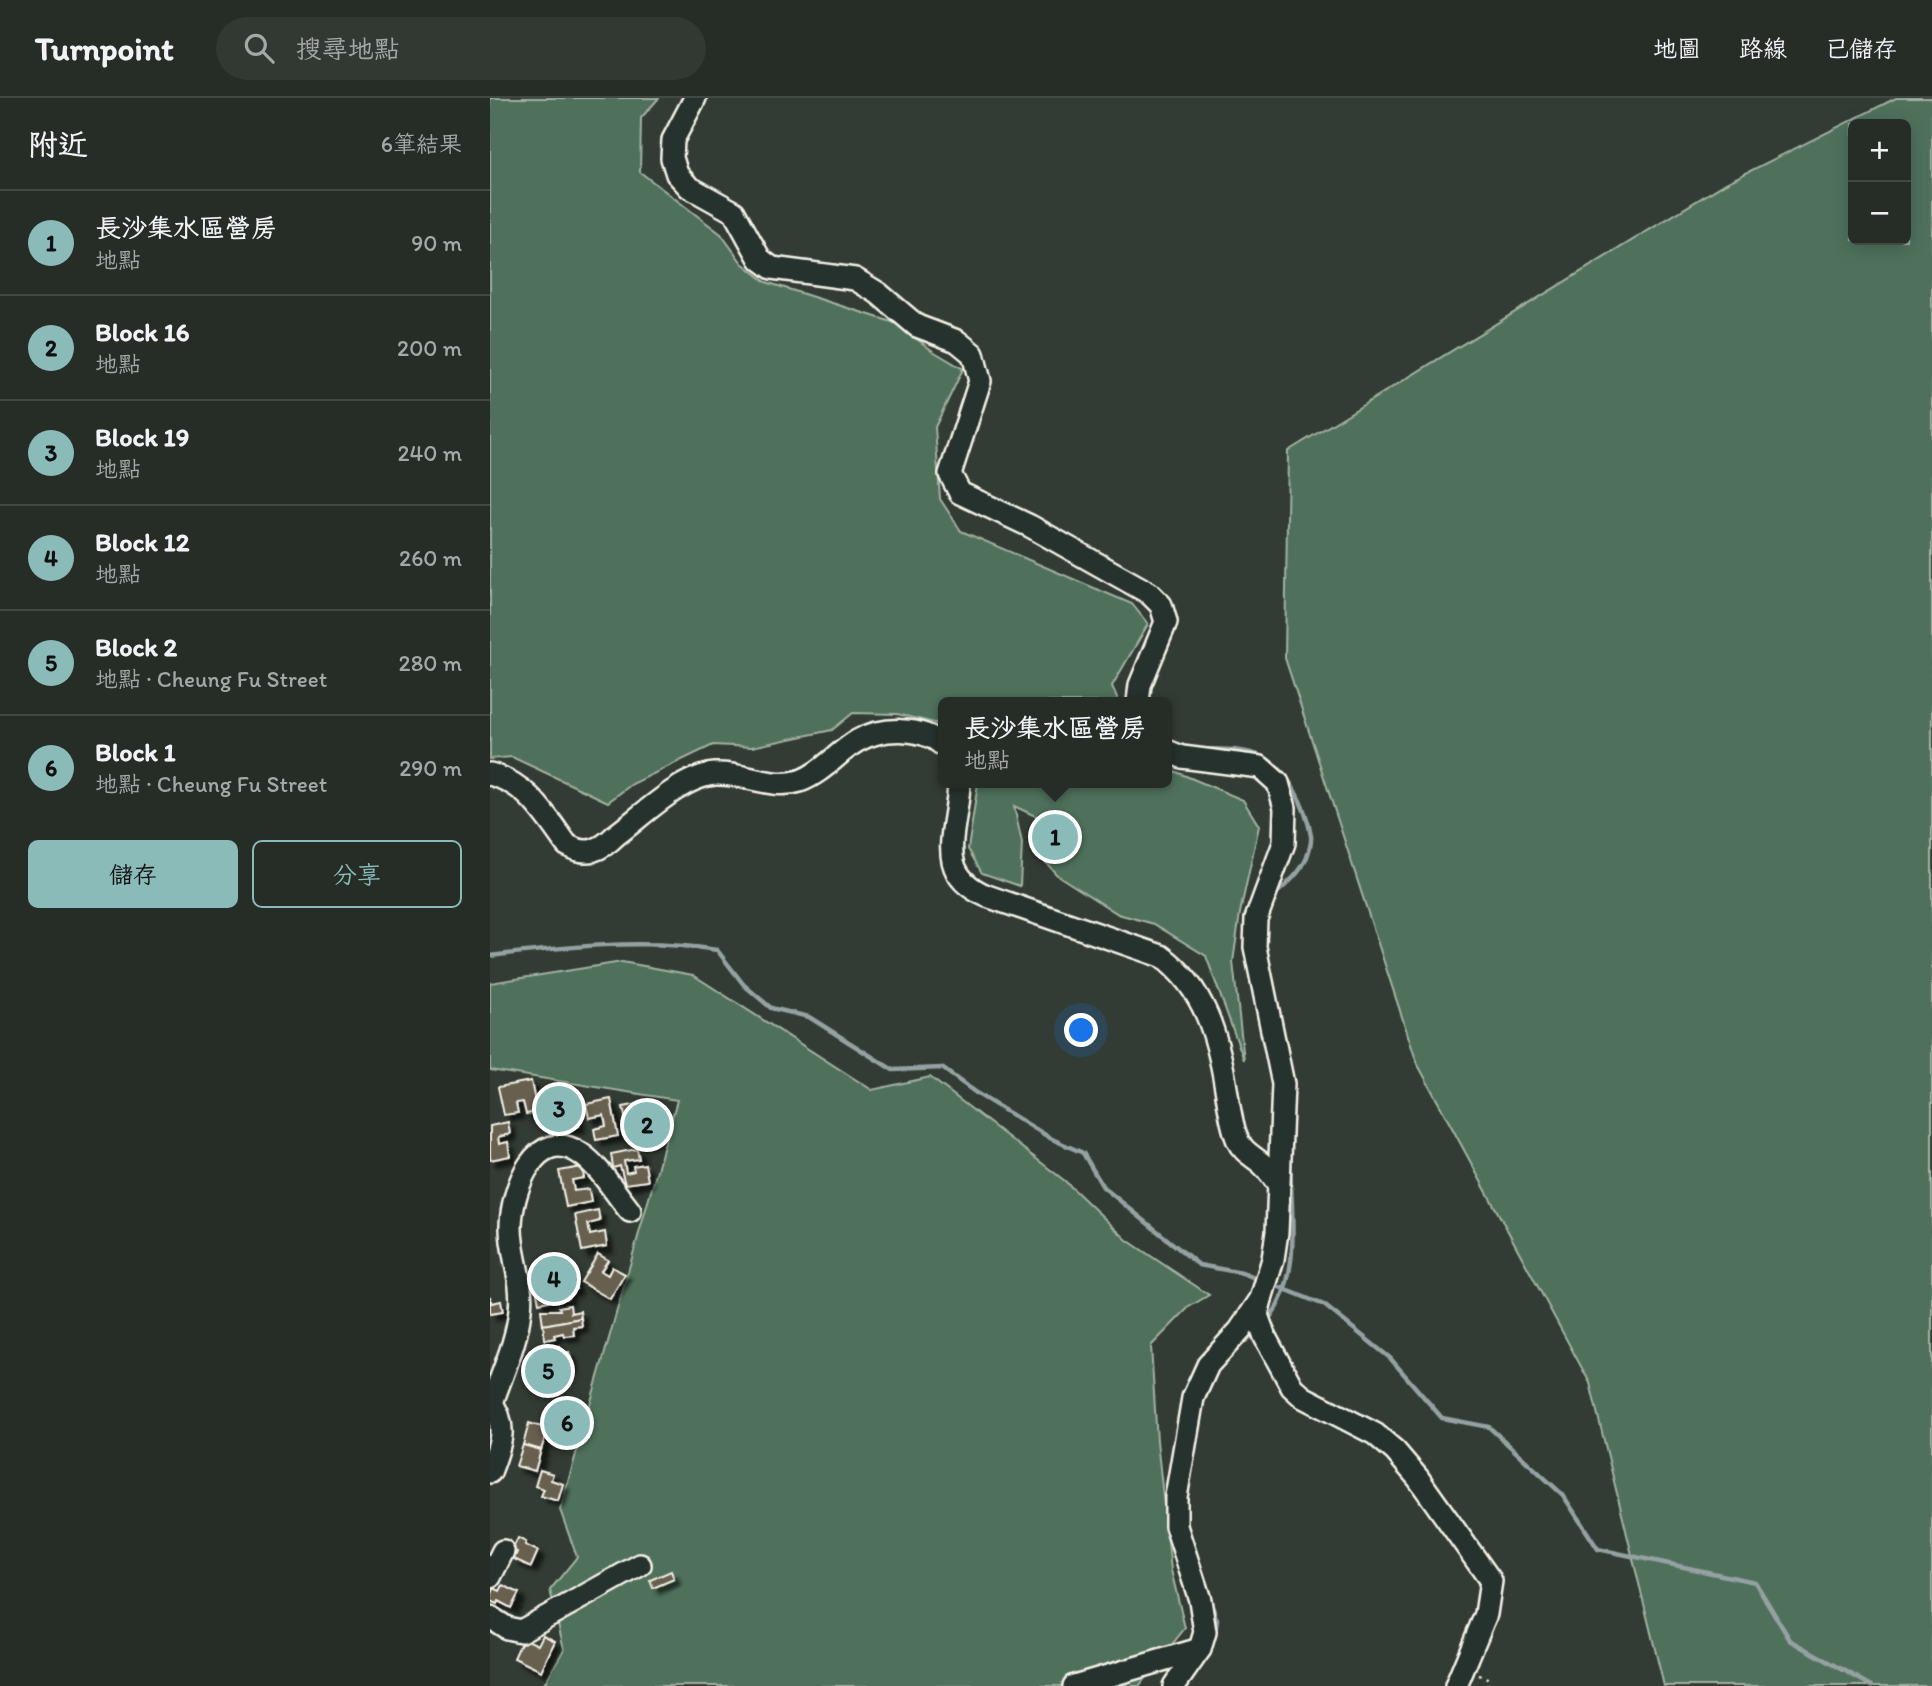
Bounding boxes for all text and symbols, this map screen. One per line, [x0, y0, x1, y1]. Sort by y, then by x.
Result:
search box [216, 17, 706, 80]
text: Turnpoint [35, 29, 174, 68]
icon: search [240, 29, 278, 67]
text: 搜尋地點 [296, 33, 400, 65]
text: 地圖 [1653, 34, 1701, 63]
text: 路線 [1739, 34, 1787, 63]
text: 已儲存 [1825, 34, 1897, 63]
map controls [1848, 119, 1911, 245]
button: + [1848, 119, 1911, 182]
text: 附近 [28, 126, 88, 163]
text: 6筆結果 [381, 130, 462, 158]
button: − [1848, 182, 1911, 245]
text: 長沙集水區營房 [95, 212, 277, 244]
text: 1 [46, 229, 56, 257]
text: 90 m [411, 229, 462, 257]
text: 地點 [95, 246, 141, 274]
text: Block 16 [95, 316, 189, 348]
text: 2 [45, 334, 57, 362]
text: 200 m [397, 334, 462, 362]
text: 地點 [95, 350, 141, 378]
text: Block 19 [95, 421, 189, 453]
text: 3 [45, 439, 57, 467]
text: 240 m [397, 439, 462, 467]
text: 地點 [95, 455, 141, 483]
text: Block 12 [95, 526, 189, 558]
text: 4 [44, 544, 58, 572]
text: 260 m [399, 544, 462, 572]
text: 地點 [95, 560, 141, 588]
text: Block 2 [95, 631, 177, 663]
text: 5 [45, 649, 57, 677]
text: 280 m [399, 649, 462, 677]
text: 地點 · Cheung Fu Street [95, 665, 327, 693]
popup [938, 697, 1172, 788]
text: 長沙集水區營房 [964, 712, 1146, 744]
text: Block 1 [95, 736, 176, 768]
text: 地點 [964, 746, 1010, 774]
text: 6 [45, 754, 57, 782]
text: 290 m [399, 754, 462, 782]
text: 地點 · Cheung Fu Street [95, 770, 327, 798]
pin: 1 [1032, 811, 1078, 863]
button: 儲存 [28, 840, 238, 908]
button: 分享 [252, 840, 462, 908]
your location [1064, 1013, 1098, 1047]
pin: 3 [536, 1083, 582, 1135]
pin: 2 [624, 1099, 670, 1151]
pin: 4 [531, 1253, 577, 1305]
pin: 5 [525, 1345, 571, 1397]
pin: 6 [544, 1397, 590, 1449]

